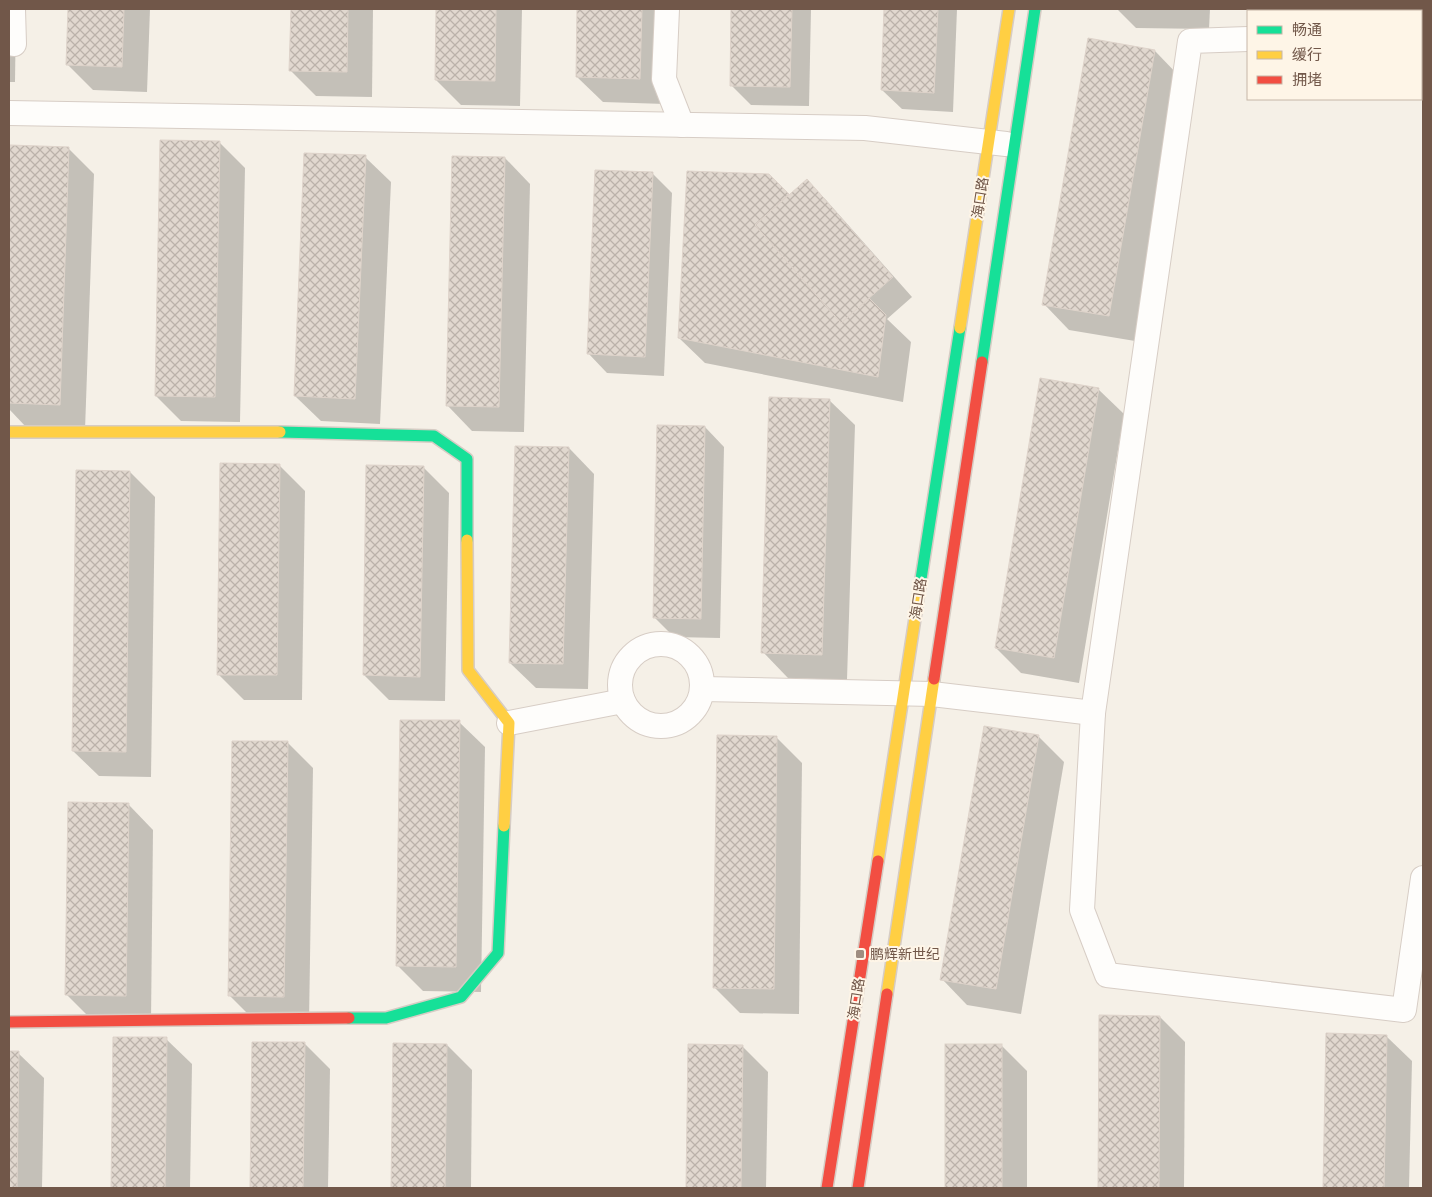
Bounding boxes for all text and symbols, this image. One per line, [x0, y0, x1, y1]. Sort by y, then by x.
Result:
legend [1247, 10, 1422, 100]
text: 畅通 [1292, 20, 1322, 39]
text: 缓行 [1292, 45, 1322, 64]
text: 拥堵 [1292, 70, 1322, 89]
street label: 海口路 [968, 176, 992, 220]
street label: 海口路 [906, 577, 930, 621]
place label: 鹏辉新世纪 [870, 945, 940, 963]
marker: 鹏辉新世纪 [854, 948, 866, 960]
street label: 海口路 [844, 977, 868, 1021]

